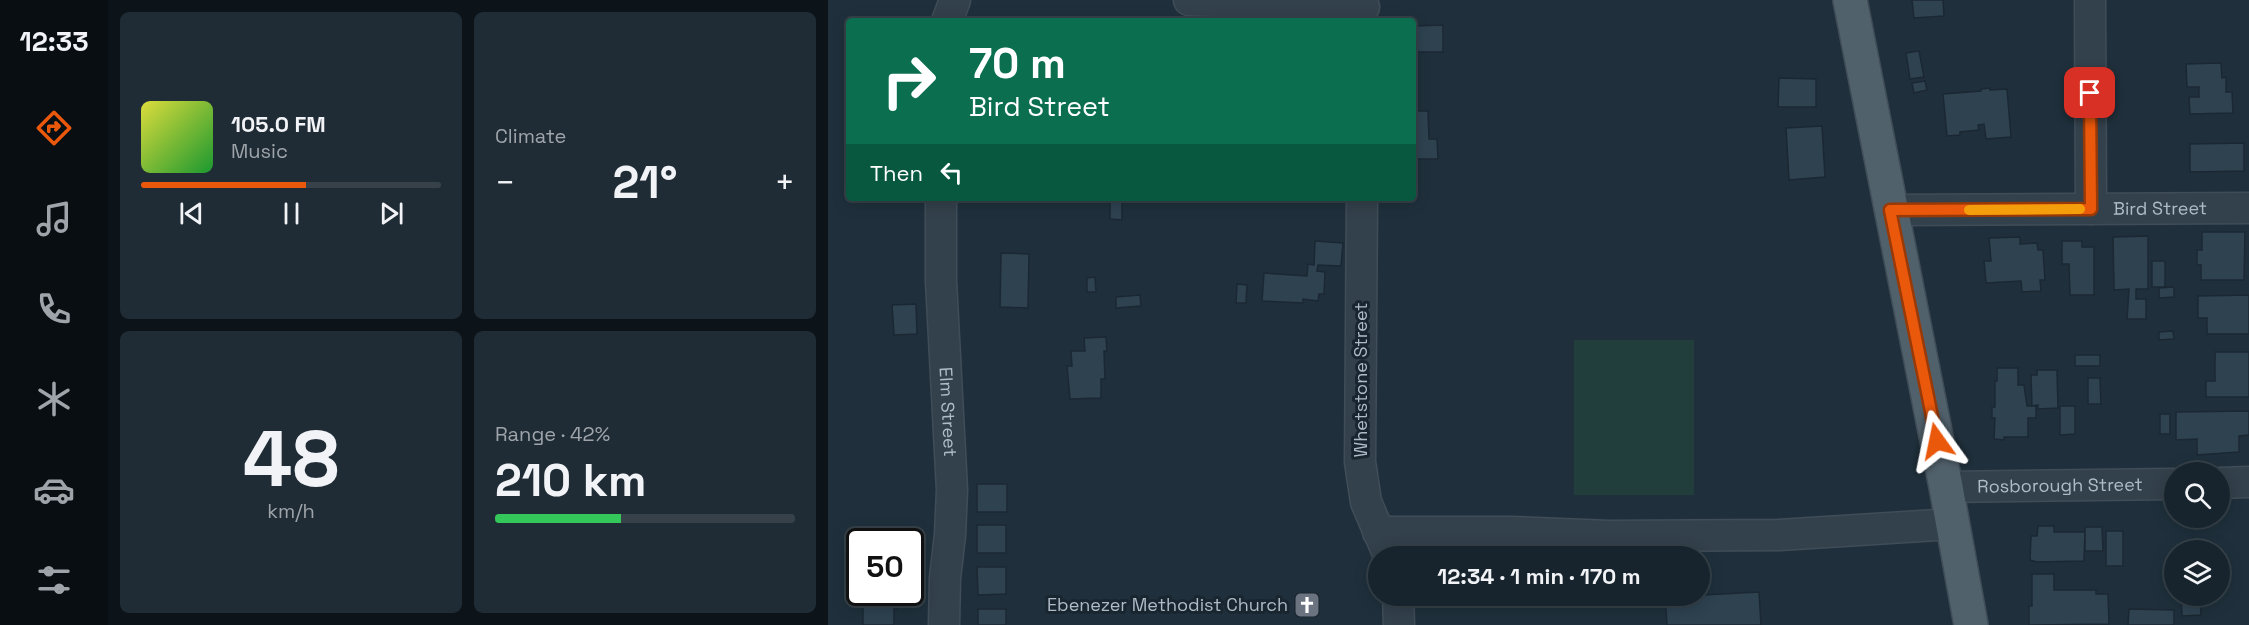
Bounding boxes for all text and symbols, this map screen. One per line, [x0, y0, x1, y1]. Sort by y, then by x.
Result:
text: 12:33 [19, 24, 89, 59]
text: 70 m [969, 37, 1066, 90]
icon: right [870, 42, 948, 120]
pin [2064, 67, 2115, 118]
icon: arrive [2073, 76, 2106, 109]
text: Bird Street [969, 89, 1110, 124]
icon: directions [33, 107, 75, 149]
text: 105.0 FM [231, 110, 326, 138]
text: Climate [495, 123, 566, 149]
text: Music [231, 138, 288, 164]
text: 21° [613, 154, 677, 211]
icon: left [935, 156, 968, 189]
text: Then [870, 159, 923, 187]
text: − [495, 162, 515, 204]
text: + [775, 162, 795, 204]
street label: Bird Street [2113, 196, 2207, 220]
icon: previous [175, 197, 208, 230]
icon: pause [275, 197, 308, 230]
icon: next [375, 197, 408, 230]
icon: music [33, 198, 75, 240]
icon: phone [33, 288, 75, 330]
street label: Whetstone Street [1349, 302, 1372, 458]
street label: Elm Street [935, 366, 962, 457]
icon: climate [33, 378, 75, 420]
text: 48 [243, 409, 339, 509]
position arrow [1905, 409, 1969, 473]
text: Range · 42% [495, 421, 610, 447]
text: 210 km [495, 452, 646, 509]
map controls [2164, 462, 2230, 606]
button: search [2164, 462, 2230, 528]
icon: car [33, 469, 75, 511]
street label: Rosborough Street [1977, 472, 2143, 498]
text: km/h [267, 498, 315, 524]
speed limit sign: 50 [846, 528, 924, 606]
button: layers [2164, 540, 2230, 606]
icon: filters [33, 559, 75, 601]
text: 12:34 · 1 min · 170 m [1437, 562, 1641, 590]
church icon: Ebenezer Methodist Church [1292, 590, 1322, 620]
place label: Ebenezer Methodist Church [1047, 593, 1288, 616]

